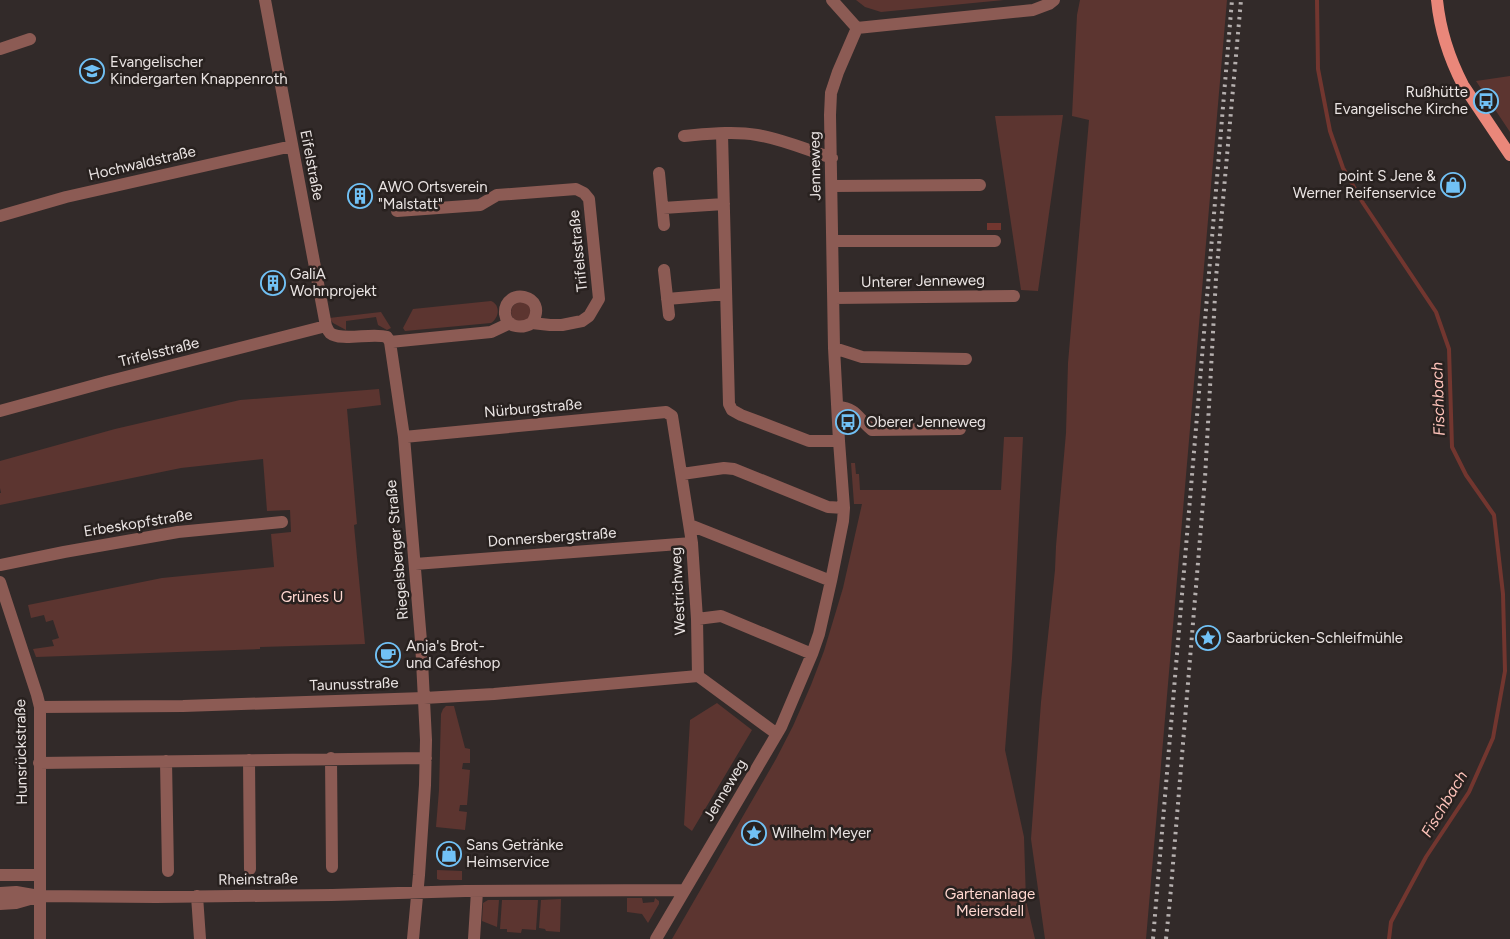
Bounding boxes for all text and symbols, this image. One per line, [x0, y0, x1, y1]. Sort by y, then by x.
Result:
place label: Evangelischer Kindergarten Knappenroth [110, 53, 288, 88]
school or university icon: Evangelischer Kindergarten Knappenroth [79, 58, 105, 84]
place label: Rußhütte Evangelische Kirche [1334, 83, 1468, 118]
bus stop icon: Rußhütte Evangelische Kirche [1473, 88, 1499, 114]
street label: Eifelstraße [296, 128, 328, 202]
street label: Jenneweg [805, 131, 825, 201]
street label: Hochwaldstraße [87, 142, 197, 184]
place label: point S Jene & Werner Reifenservice [1293, 167, 1436, 202]
shop icon: point S Jene & Werner Reifenservice [1440, 172, 1466, 198]
place label: AWO Ortsverein "Malstatt" [378, 178, 488, 213]
building icon: AWO Ortsverein "Malstatt" [347, 183, 373, 209]
street label: Trifelsstraße [565, 209, 591, 293]
place label: GaliA Wohnprojekt [290, 265, 377, 300]
building icon: GaliA Wohnprojekt [260, 270, 286, 296]
street label: Unterer Jenneweg [861, 271, 985, 291]
street label: Trifelsstraße [117, 333, 201, 371]
water label: Fischbach [1427, 362, 1449, 436]
street label: Nürburgstraße [483, 395, 583, 421]
bus stop icon: Oberer Jenneweg [835, 409, 861, 435]
place label: Oberer Jenneweg [866, 413, 986, 431]
street label: Riegelsberger Straße [382, 479, 412, 621]
street label: Erbeskopfstraße [82, 505, 194, 541]
street label: Donnersbergstraße [487, 524, 617, 550]
street label: Westrichweg [667, 547, 689, 635]
park label: Grünes U [281, 588, 343, 606]
place icon: Saarbrücken-Schleifmühle [1195, 625, 1221, 651]
place label: Saarbrücken-Schleifmühle [1226, 629, 1403, 647]
place label: Anja's Brot- und Caféshop [406, 637, 500, 672]
cafe icon: Anja's Brot- und Caféshop [375, 642, 401, 668]
street label: Taunusstraße [309, 673, 399, 695]
street label: Hunsrückstraße [11, 699, 31, 805]
street label: Jenneweg [699, 756, 751, 824]
water label: Fischbach [1417, 767, 1471, 841]
place icon: Wilhelm Meyer [741, 820, 767, 846]
place label: Wilhelm Meyer [772, 824, 871, 842]
place label: Sans Getränke Heimservice [466, 836, 564, 871]
shop icon: Sans Getränke Heimservice [436, 841, 462, 867]
street label: Rheinstraße [218, 869, 298, 889]
park label: Gartenanlage Meiersdell [945, 885, 1035, 920]

